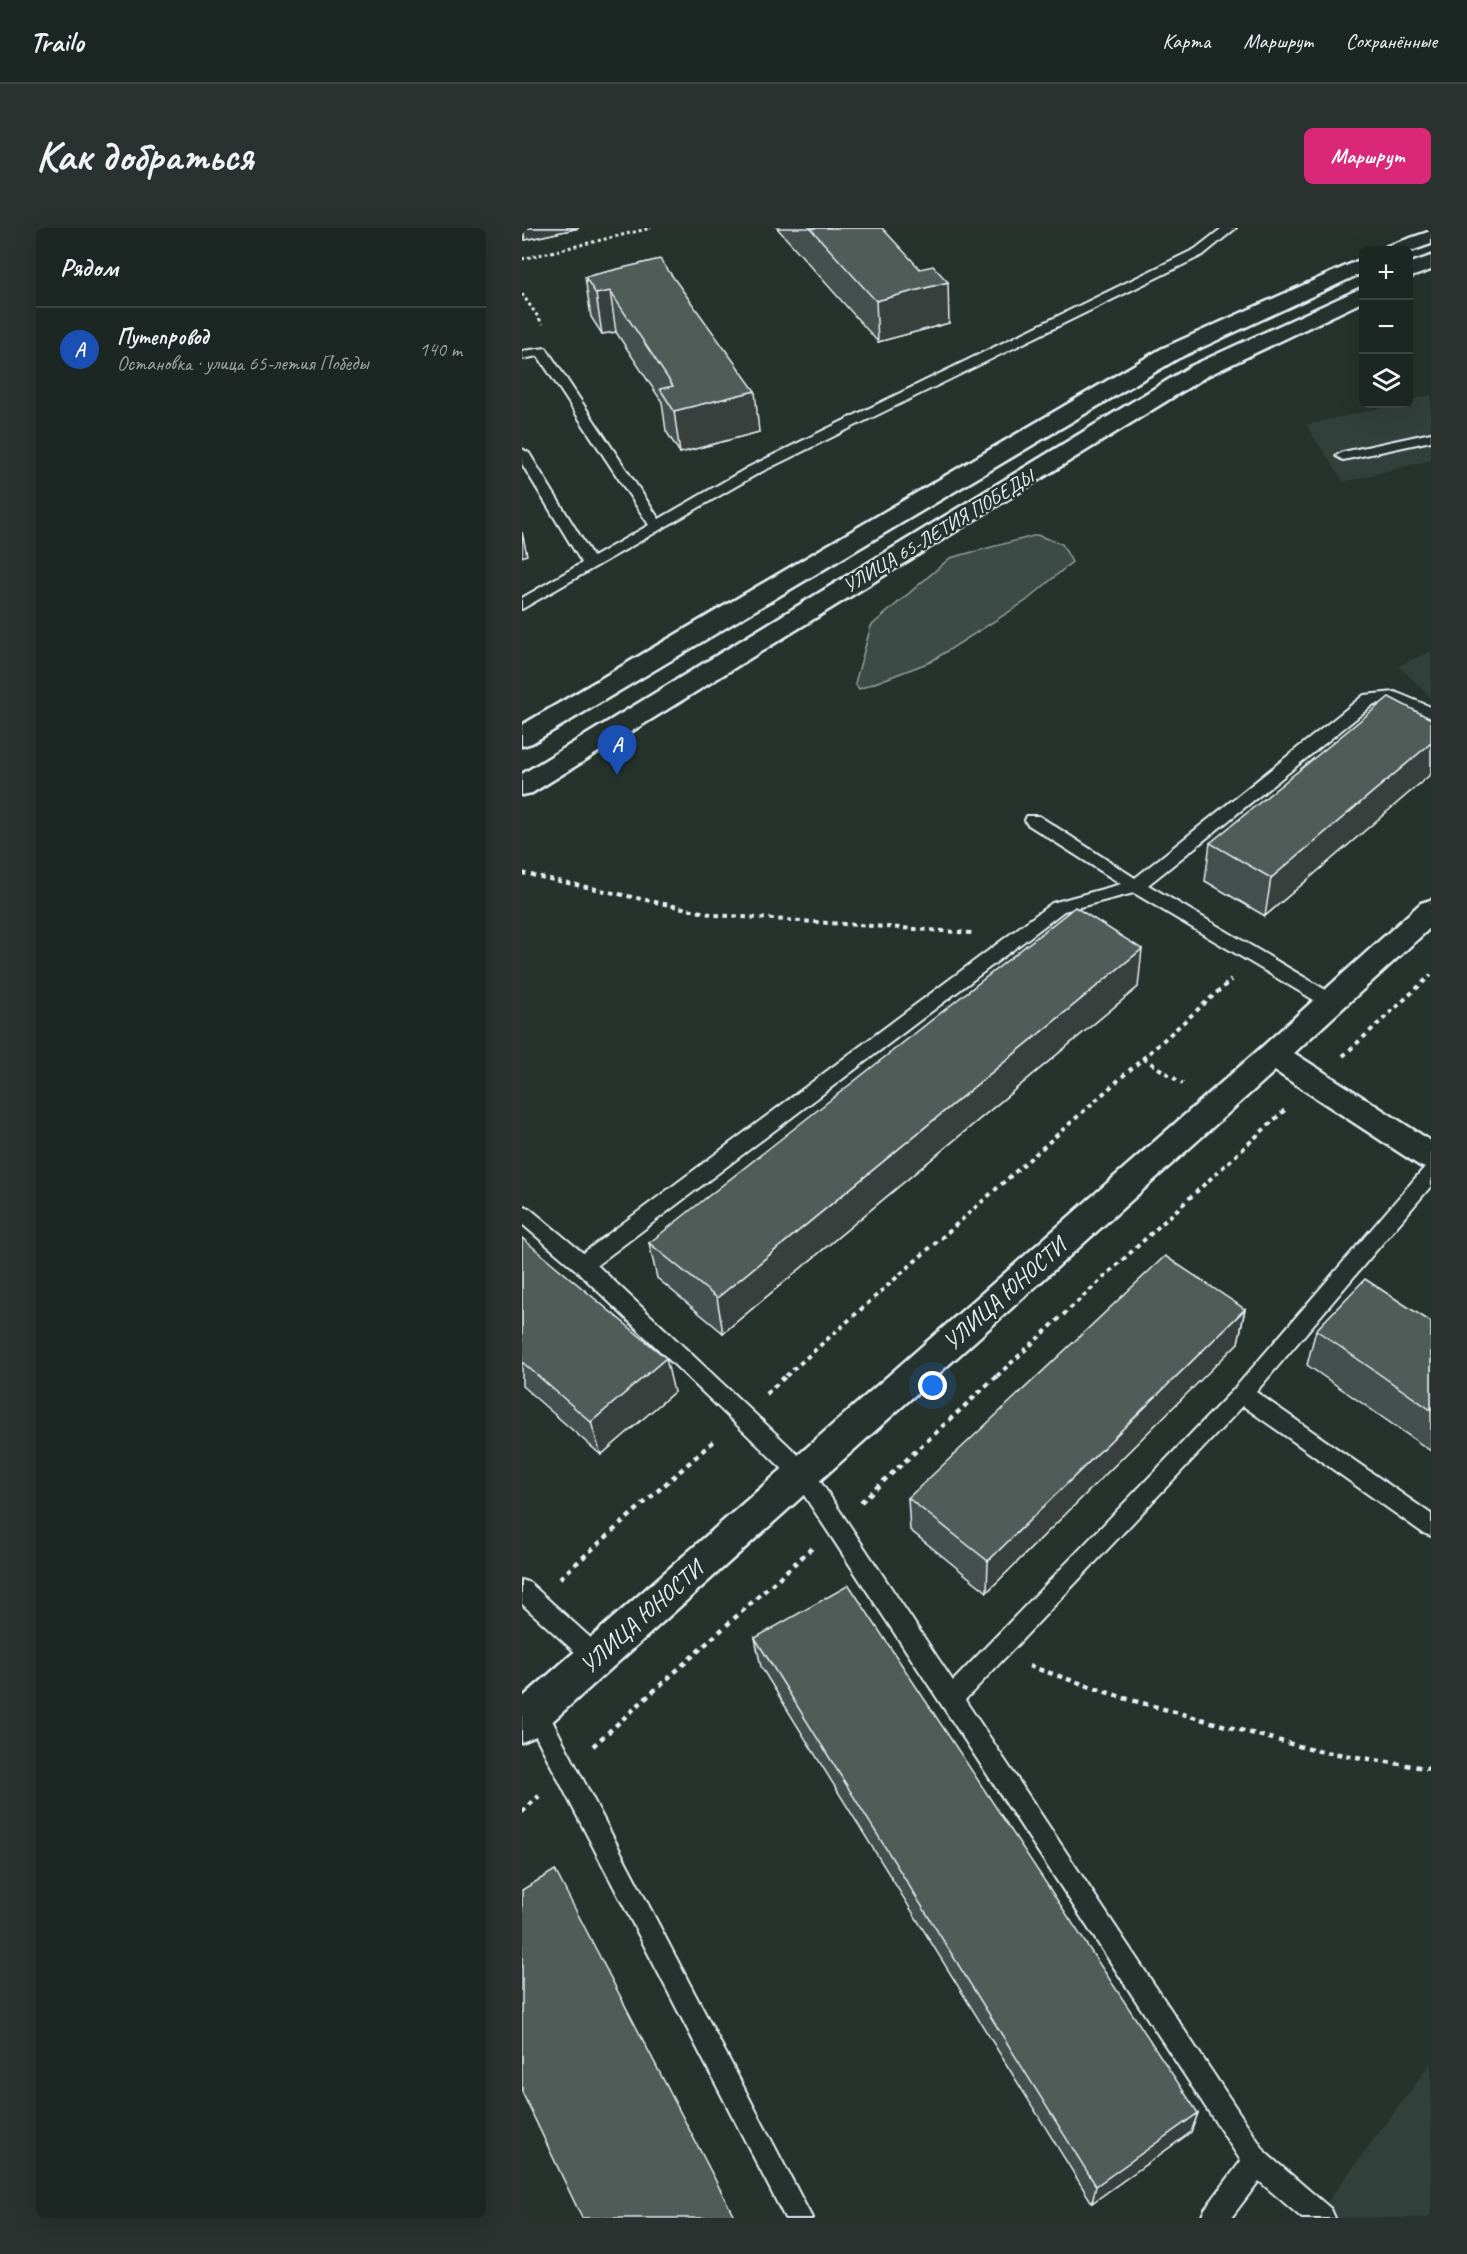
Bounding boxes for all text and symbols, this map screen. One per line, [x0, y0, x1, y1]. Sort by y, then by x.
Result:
text: Trailo [30, 24, 84, 59]
text: Карта [1162, 28, 1211, 54]
text: Маршрут [1244, 28, 1313, 54]
text: Сохранённые [1346, 28, 1437, 54]
button: Маршрут [1304, 128, 1431, 184]
text: Как добраться [36, 130, 253, 183]
map controls [1359, 246, 1413, 408]
button: + [1359, 246, 1413, 300]
text: Рядом [60, 251, 118, 284]
button: − [1359, 300, 1413, 354]
text: Путепровод [117, 323, 208, 351]
text: A [74, 337, 85, 362]
text: 140 m [419, 337, 462, 362]
text: Остановка · улица 65-летия Победы [117, 351, 369, 376]
button: layers [1359, 354, 1413, 408]
street label: УЛИЦА 65-ЛЕТИЯ ПОБЕДЫ [838, 463, 1041, 598]
pin: A [598, 726, 637, 775]
street label: УЛИЦА ЮНОСТИ [937, 1229, 1074, 1357]
your location [918, 1371, 947, 1400]
street label: УЛИЦА ЮНОСТИ [574, 1552, 711, 1680]

